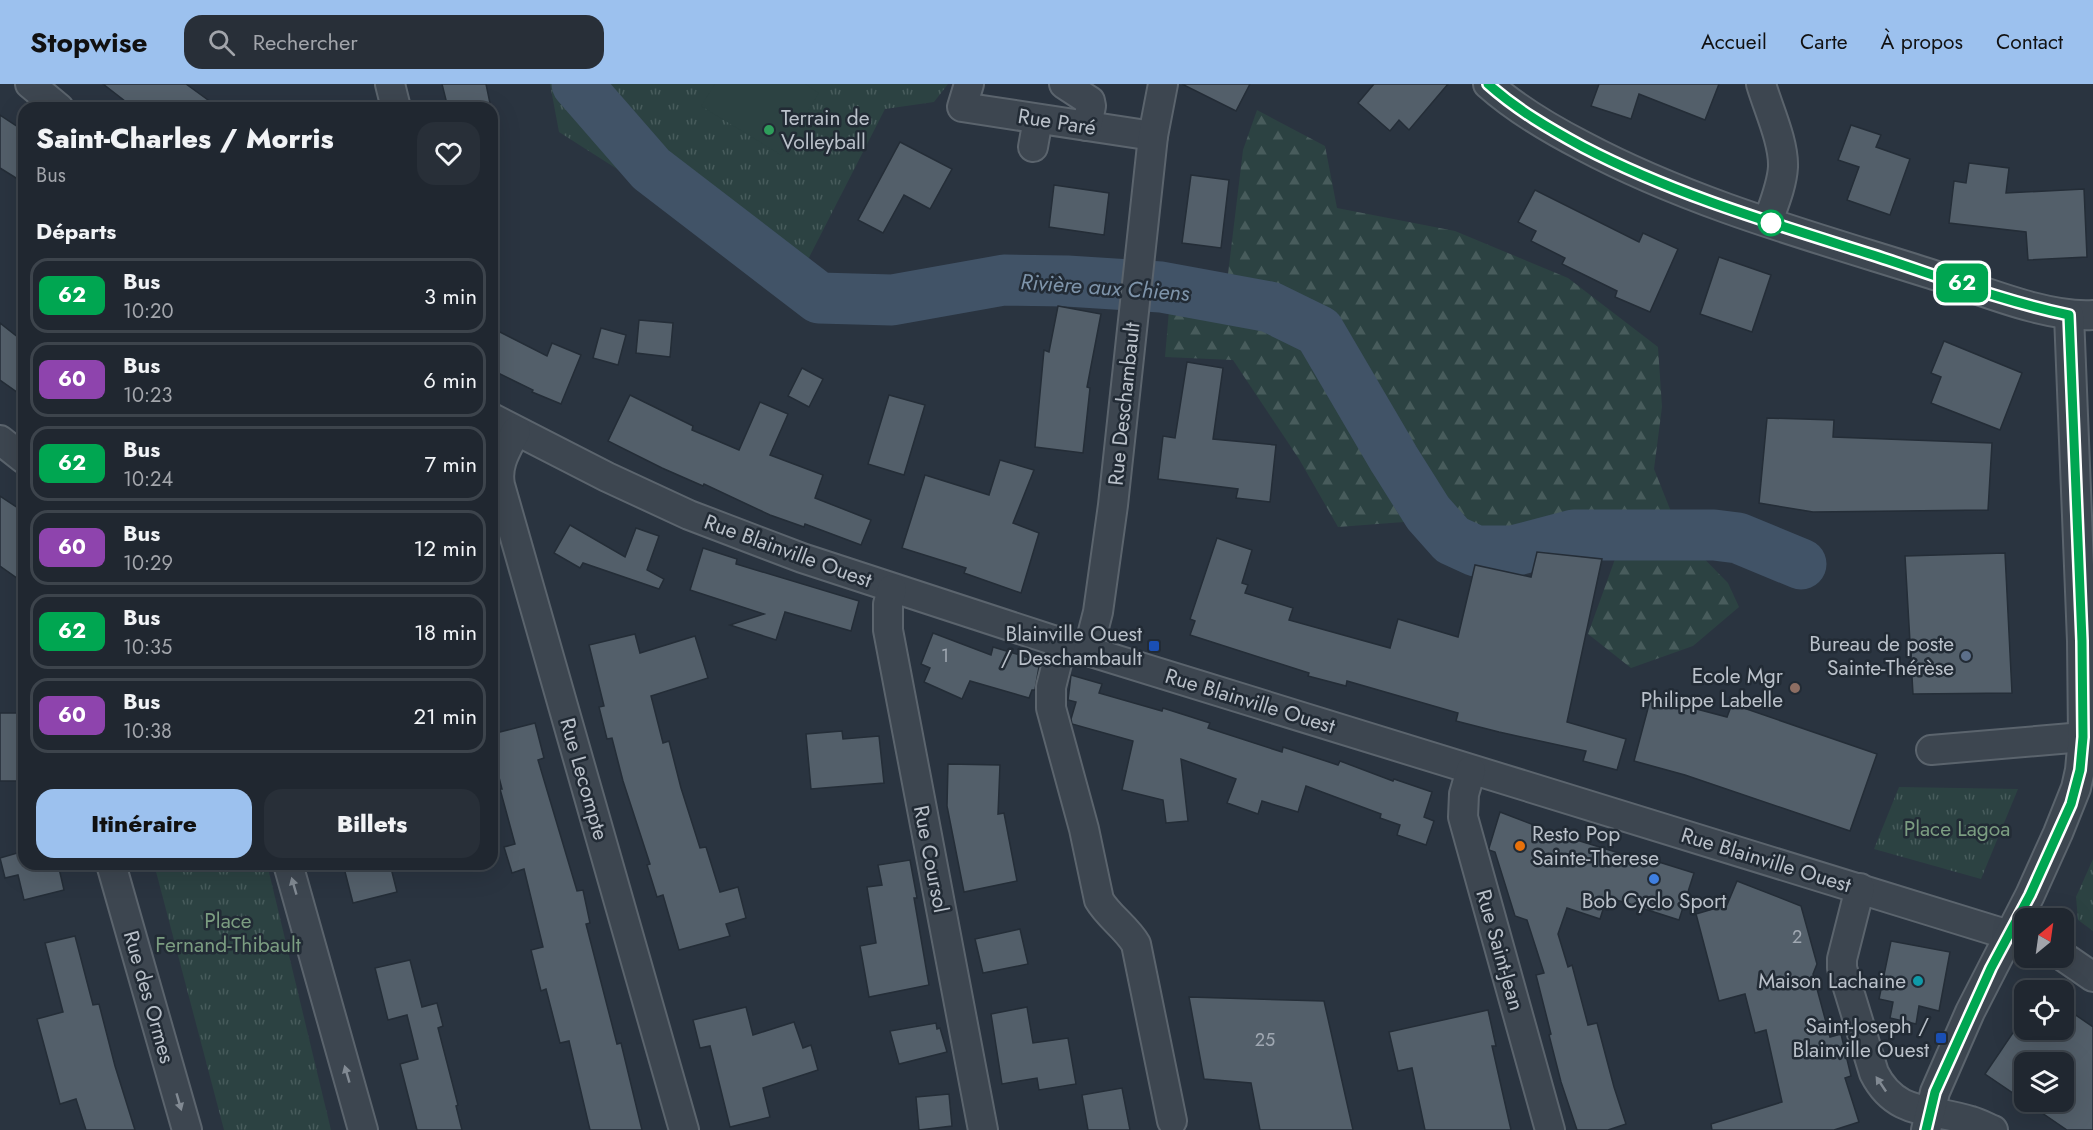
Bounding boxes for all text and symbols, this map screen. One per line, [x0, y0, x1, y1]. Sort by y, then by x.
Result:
search box [184, 15, 604, 69]
text: Stopwise [30, 22, 148, 63]
icon: search [205, 26, 238, 59]
text: Rechercher [253, 26, 358, 58]
text: Accueil [1701, 27, 1767, 57]
text: Carte [1800, 27, 1848, 57]
text: À propos [1881, 27, 1963, 57]
text: Contact [1996, 27, 2063, 57]
street label: Rue Paré [1016, 101, 1098, 143]
place label: Terrain de Volleyball [781, 103, 870, 157]
text: Saint-Charles / Morris [36, 118, 334, 159]
button: heart [417, 122, 480, 185]
marker: Terrain de Volleyball [762, 123, 776, 137]
text: Bus [36, 161, 66, 190]
unlabelled marker [1758, 210, 1784, 236]
text: Départs [36, 215, 116, 247]
line badge: 62 [1935, 264, 1989, 302]
text: Bus [123, 265, 160, 297]
water label: Rivière aux Chiens [1019, 265, 1191, 309]
text: 62 [1948, 268, 1976, 298]
text: 62 [58, 280, 86, 310]
text: 3 min [424, 280, 477, 312]
text: 10:20 [123, 297, 173, 326]
street label: Rue Deschambault [1101, 321, 1147, 487]
text: Bus [123, 349, 160, 381]
text: 60 [58, 364, 86, 394]
text: 6 min [423, 364, 477, 396]
text: 10:23 [123, 381, 172, 410]
text: Bus [123, 433, 160, 465]
text: 62 [58, 448, 86, 478]
text: 7 min [424, 448, 477, 480]
text: 10:24 [123, 465, 173, 494]
street label: Rue Blainville Ouest [700, 507, 876, 595]
text: Bus [123, 517, 160, 549]
text: 60 [58, 532, 86, 562]
text: 12 min [414, 532, 477, 564]
text: 10:29 [123, 549, 173, 578]
text: Bus [123, 601, 160, 633]
text: 62 [58, 616, 86, 646]
text: 18 min [414, 616, 477, 648]
place label: Blainville Ouest / Deschambault [1001, 619, 1142, 673]
place label: Bureau de poste Sainte-Thérèse [1809, 629, 1954, 683]
text: 10:35 [123, 633, 172, 662]
marker: Blainville Ouest / Deschambault [1147, 639, 1161, 653]
house number: 1 [941, 643, 949, 669]
marker: Bureau de poste Sainte-Thérèse [1959, 649, 1973, 663]
street label: Rue Blainville Ouest [1161, 661, 1339, 741]
place label: Ecole Mgr Philippe Labelle [1641, 661, 1784, 715]
marker: Ecole Mgr Philippe Labelle [1788, 681, 1802, 695]
text: Bus [123, 685, 160, 717]
text: 60 [58, 700, 86, 730]
text: 21 min [414, 700, 477, 732]
street label: Rue Lecompte [552, 714, 616, 844]
text: 10:38 [123, 717, 172, 746]
button: Itinéraire [36, 789, 252, 858]
button: Billets [264, 789, 480, 858]
street label: Rue Coursol [906, 803, 956, 915]
park label: Place Lagoa [1904, 814, 2010, 844]
place label: Resto Pop Sainte-Therese [1532, 819, 1659, 873]
street label: Rue Blainville Ouest [1677, 820, 1855, 900]
marker: Resto Pop Sainte-Therese [1513, 839, 1527, 853]
marker: Bob Cyclo Sport [1647, 872, 1661, 886]
one-way arrow [289, 877, 298, 895]
street label: Rue Saint-Jean [1468, 886, 1532, 1014]
place label: Bob Cyclo Sport [1582, 886, 1726, 916]
park label: Place Fernand-Thibault [155, 906, 301, 960]
north arrow [2014, 908, 2074, 968]
map controls [2014, 908, 2074, 1112]
house number: 2 [1792, 924, 1802, 950]
street label: Rue des Ormes [116, 927, 182, 1067]
place label: Maison Lachaine [1758, 966, 1906, 996]
marker: Maison Lachaine [1911, 974, 1925, 988]
button: locate [2014, 980, 2074, 1040]
place label: Saint-Joseph / Blainville Ouest [1793, 1011, 1929, 1065]
house number: 25 [1255, 1027, 1275, 1053]
marker: Saint-Joseph / Blainville Ouest [1934, 1031, 1948, 1045]
button: layers [2014, 1052, 2074, 1112]
one-way arrow [342, 1065, 351, 1083]
one-way arrow [1875, 1076, 1886, 1093]
one-way arrow [175, 1093, 184, 1111]

